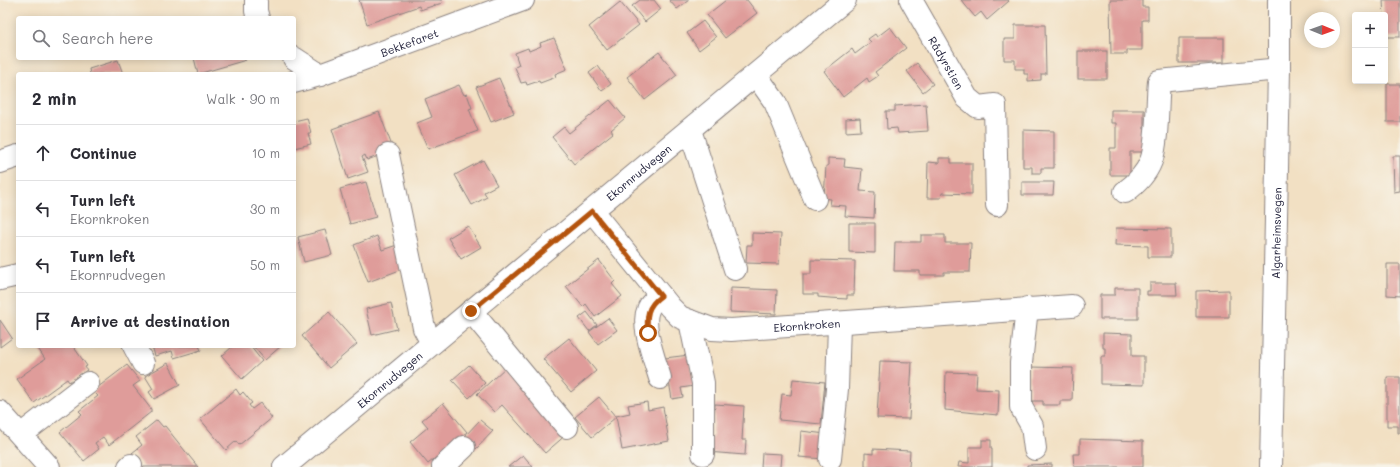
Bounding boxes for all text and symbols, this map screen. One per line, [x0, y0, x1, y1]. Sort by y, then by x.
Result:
north arrow [1304, 12, 1340, 48]
map controls [1352, 12, 1388, 84]
button: + [1352, 12, 1388, 48]
search box [16, 16, 296, 60]
street label: Bekkefaret [378, 24, 440, 60]
icon: search [30, 27, 52, 49]
text: Search here [62, 28, 153, 48]
street label: Rådyrstien [926, 33, 968, 92]
button: − [1352, 48, 1388, 84]
text: 2 min [32, 87, 77, 109]
text: Walk · 90 m [206, 90, 280, 107]
street label: Ekornrudvegen [602, 140, 674, 204]
icon: ahead [32, 142, 54, 164]
text: Continue [70, 143, 137, 163]
text: 10 m [252, 144, 280, 161]
street label: Algarheimsvegen [1267, 187, 1284, 279]
text: Turn left [70, 190, 135, 210]
icon: left [32, 198, 54, 220]
text: 30 m [250, 200, 280, 217]
text: Ekornkroken [70, 210, 149, 227]
text: Turn left [70, 246, 135, 266]
icon: left [32, 254, 54, 276]
text: 50 m [250, 256, 280, 273]
text: Ekornrudvegen [70, 266, 165, 283]
route end [462, 302, 480, 320]
icon: arrive [32, 310, 54, 332]
text: Arrive at destination [70, 311, 230, 331]
street label: Ekornkroken [773, 315, 841, 335]
route start [639, 324, 657, 342]
street label: Ekornrudvegen [353, 348, 425, 411]

